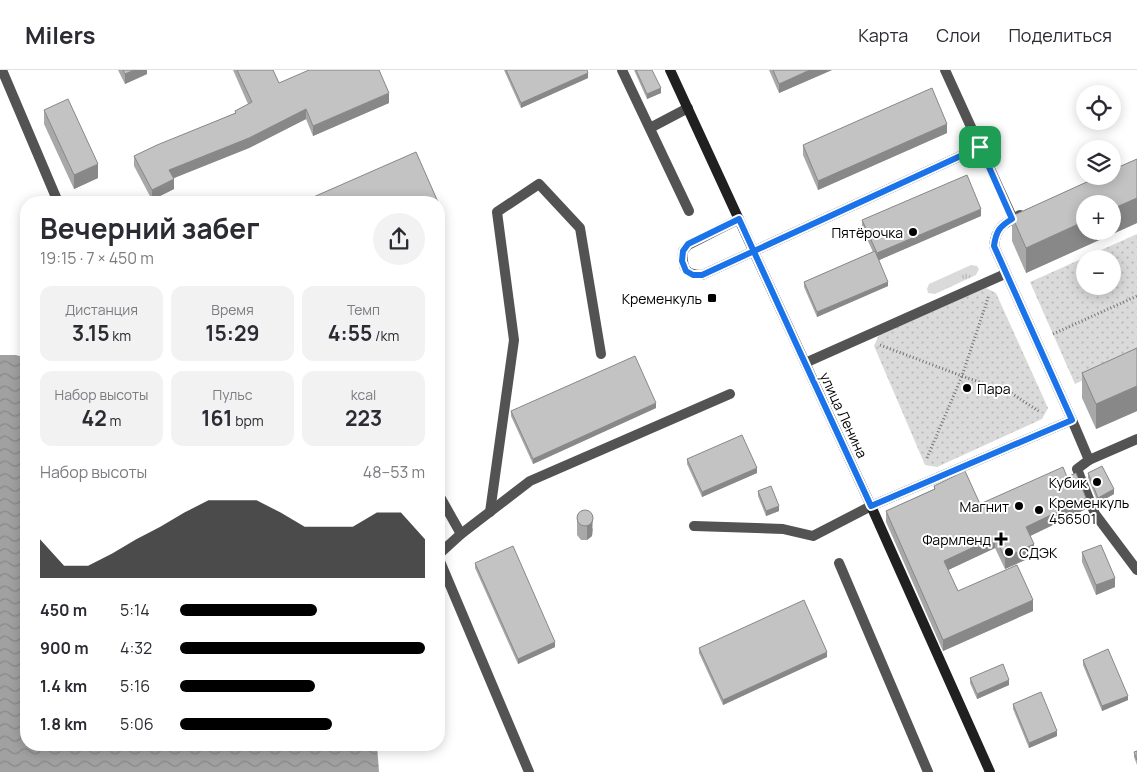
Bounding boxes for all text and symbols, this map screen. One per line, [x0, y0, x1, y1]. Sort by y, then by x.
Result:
text: Milers [25, 18, 96, 51]
text: Карта [858, 23, 908, 47]
text: Слои [936, 23, 980, 47]
text: Поделиться [1008, 23, 1112, 47]
map controls [1076, 85, 1121, 295]
button: locate [1076, 85, 1121, 130]
pin [959, 126, 1001, 168]
icon: arrive [966, 133, 994, 161]
button: layers [1076, 140, 1121, 185]
button: + [1076, 195, 1121, 240]
text: Вечерний забег [40, 209, 260, 247]
button: share [373, 213, 425, 265]
place label: Пятёрочка [831, 223, 903, 242]
marker: Пятёрочка [907, 226, 919, 238]
text: 19:15 · 7 × 450 m [40, 247, 154, 269]
button: − [1076, 250, 1121, 295]
place label: Кременкуль [622, 289, 702, 308]
marker: Кременкуль [706, 292, 718, 304]
text: Дистанция [65, 300, 138, 319]
text: Время [211, 300, 254, 319]
text: Темп [347, 300, 380, 319]
text: 3.15 [72, 319, 109, 347]
text: 15:29 [205, 319, 260, 347]
text: 4:55 [328, 319, 372, 347]
text: km [109, 326, 131, 345]
text: /km [372, 326, 399, 345]
street label: улица Ленина [816, 369, 872, 461]
place label: Пара [977, 379, 1011, 398]
marker: Пара [961, 382, 973, 394]
text: Набор высоты [55, 385, 148, 404]
text: Пульс [212, 385, 253, 404]
text: kcal [351, 385, 376, 404]
text: 42 [82, 404, 107, 432]
text: 161 [201, 404, 232, 432]
text: 223 [345, 404, 382, 432]
text: m [107, 411, 121, 430]
text: bpm [232, 411, 264, 430]
text: Набор высоты [40, 461, 147, 483]
text: 48–53 m [363, 461, 425, 483]
place label: Кубик [1049, 473, 1088, 492]
marker: Кубик [1091, 476, 1103, 488]
place label: Кременкуль 456501 [1049, 493, 1129, 528]
place label: Магнит [960, 497, 1009, 516]
marker: Магнит [1013, 500, 1025, 512]
marker: Кременкуль 456501 [1033, 504, 1045, 516]
place label: Фармленд [922, 530, 991, 549]
marker: Фармленд [995, 533, 1007, 545]
place label: СДЭК [1019, 543, 1058, 562]
marker: СДЭК [1003, 546, 1015, 558]
text: 450 m [40, 599, 87, 621]
text: 5:14 [120, 599, 150, 621]
text: 900 m [40, 637, 89, 659]
text: 4:32 [120, 637, 152, 659]
text: 1.4 km [40, 675, 87, 697]
text: 5:16 [120, 675, 150, 697]
text: 1.8 km [40, 713, 87, 735]
text: 5:06 [120, 713, 154, 735]

